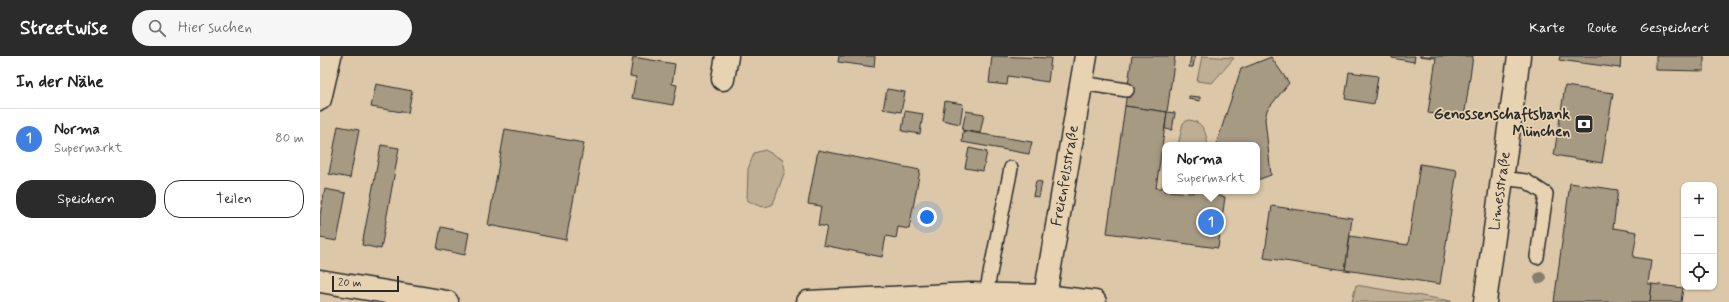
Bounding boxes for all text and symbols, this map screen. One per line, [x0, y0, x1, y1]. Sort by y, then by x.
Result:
search box [132, 10, 412, 46]
text: Streetwise [20, 16, 108, 41]
icon: search [146, 17, 168, 39]
text: Hier suchen [178, 18, 252, 38]
text: Karte [1529, 19, 1565, 37]
text: Route [1587, 19, 1618, 37]
text: Gespeichert [1640, 19, 1709, 37]
text: In der Nähe [16, 71, 104, 93]
place label: Genossenschaftsbank München [1434, 105, 1571, 142]
bank icon: Genossenschaftsbank München [1573, 113, 1595, 135]
text: Norma [54, 120, 100, 140]
street label: Freienfelsstraße [1047, 124, 1084, 228]
text: 1 [26, 130, 32, 147]
text: 80 m [275, 130, 304, 147]
text: Supermarkt [54, 140, 122, 157]
popup [1162, 142, 1260, 194]
text: Norma [1177, 150, 1223, 170]
street label: Limesstraße [1485, 150, 1516, 232]
text: Supermarkt [1177, 170, 1245, 187]
button: Speichern [16, 180, 156, 218]
button: Teilen [164, 180, 304, 218]
map controls [1681, 182, 1717, 290]
button: + [1681, 182, 1717, 218]
your location [917, 207, 937, 227]
pin: 1 [1198, 207, 1224, 237]
button: − [1681, 218, 1717, 254]
button: locate [1681, 254, 1717, 290]
scale bar [332, 274, 399, 293]
text: 20 m [338, 276, 361, 290]

